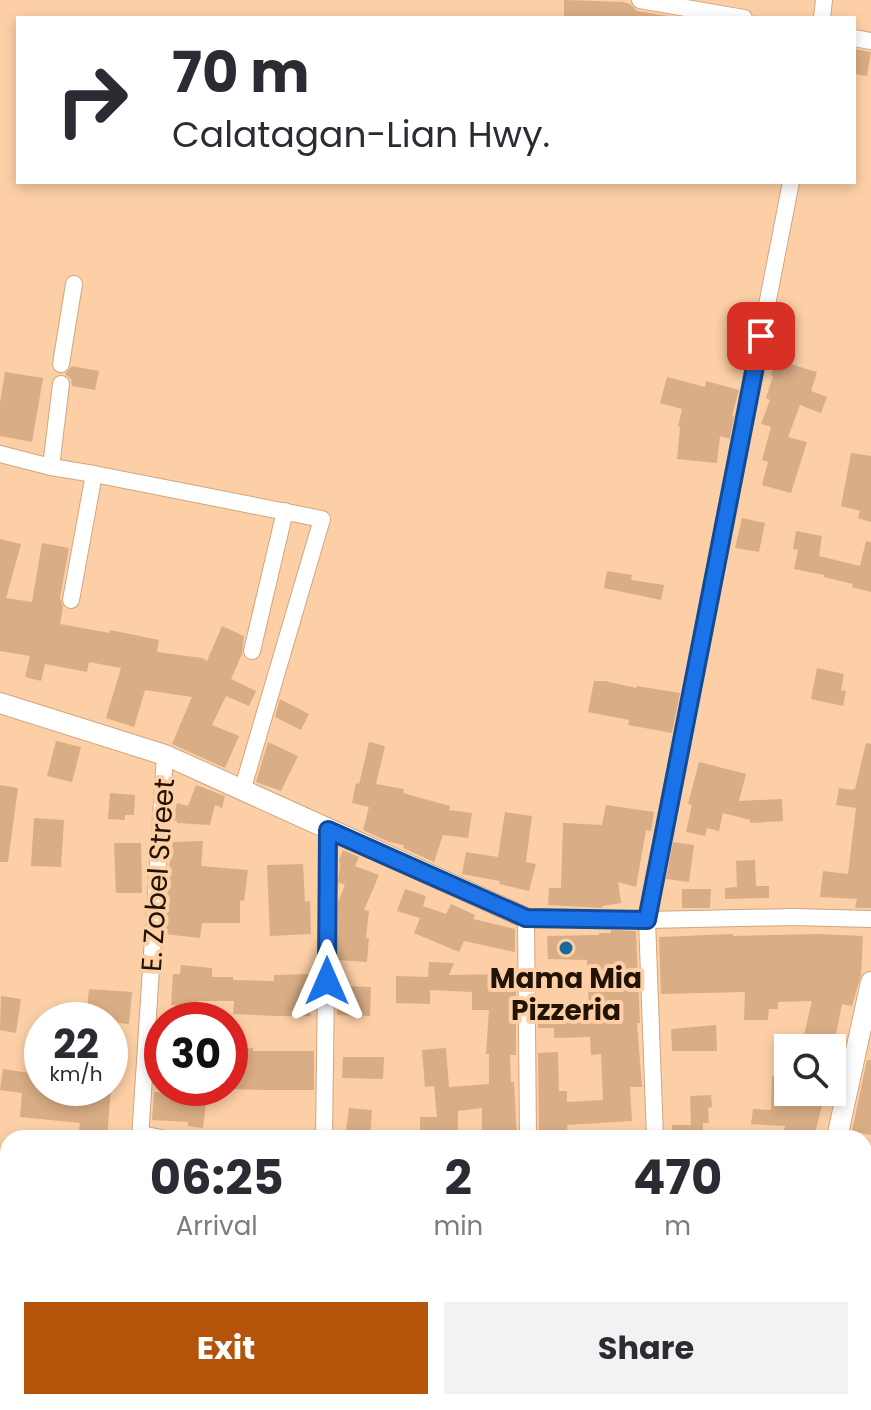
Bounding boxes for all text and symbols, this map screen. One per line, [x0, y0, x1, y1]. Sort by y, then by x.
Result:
text: 70 m [172, 33, 310, 112]
icon: right [40, 48, 144, 152]
text: Calatagan-Lian Hwy. [172, 109, 550, 160]
pin [727, 302, 795, 370]
icon: arrive [739, 314, 783, 358]
street label: E. Zobel Street [132, 777, 184, 973]
position arrow [285, 939, 369, 1023]
marker: Mama Mia Pizzeria [557, 939, 575, 957]
place label: Mama Mia Pizzeria [490, 959, 642, 1030]
speed limit sign: 30 [144, 1002, 248, 1106]
text: 22 [53, 1016, 99, 1072]
map controls [774, 1034, 846, 1106]
button: search [774, 1034, 846, 1106]
text: km/h [49, 1060, 103, 1088]
text: 06:25 [150, 1144, 284, 1211]
text: 2 [445, 1144, 472, 1211]
text: 470 [633, 1144, 722, 1211]
text: Arrival [176, 1208, 258, 1244]
text: min [433, 1208, 483, 1244]
text: m [664, 1208, 691, 1244]
button: Exit [24, 1302, 428, 1394]
button: Share [444, 1302, 848, 1394]

